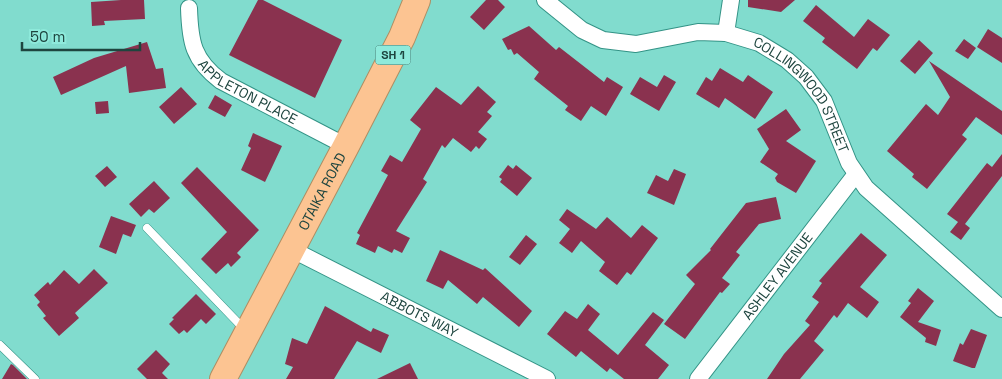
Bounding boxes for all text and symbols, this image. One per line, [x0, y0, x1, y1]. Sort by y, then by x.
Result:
scale bar [22, 20, 140, 52]
text: 50 m [30, 27, 65, 46]
street label: COLLINGWOOD STREET [752, 33, 853, 156]
road number: SH 1 [376, 46, 410, 64]
street label: APPLETON PLACE [194, 56, 301, 128]
street label: OTAIKA ROAD [294, 150, 350, 233]
street label: ASHLEY AVENUE [738, 229, 817, 323]
street label: ABBOTS WAY [378, 287, 462, 342]

